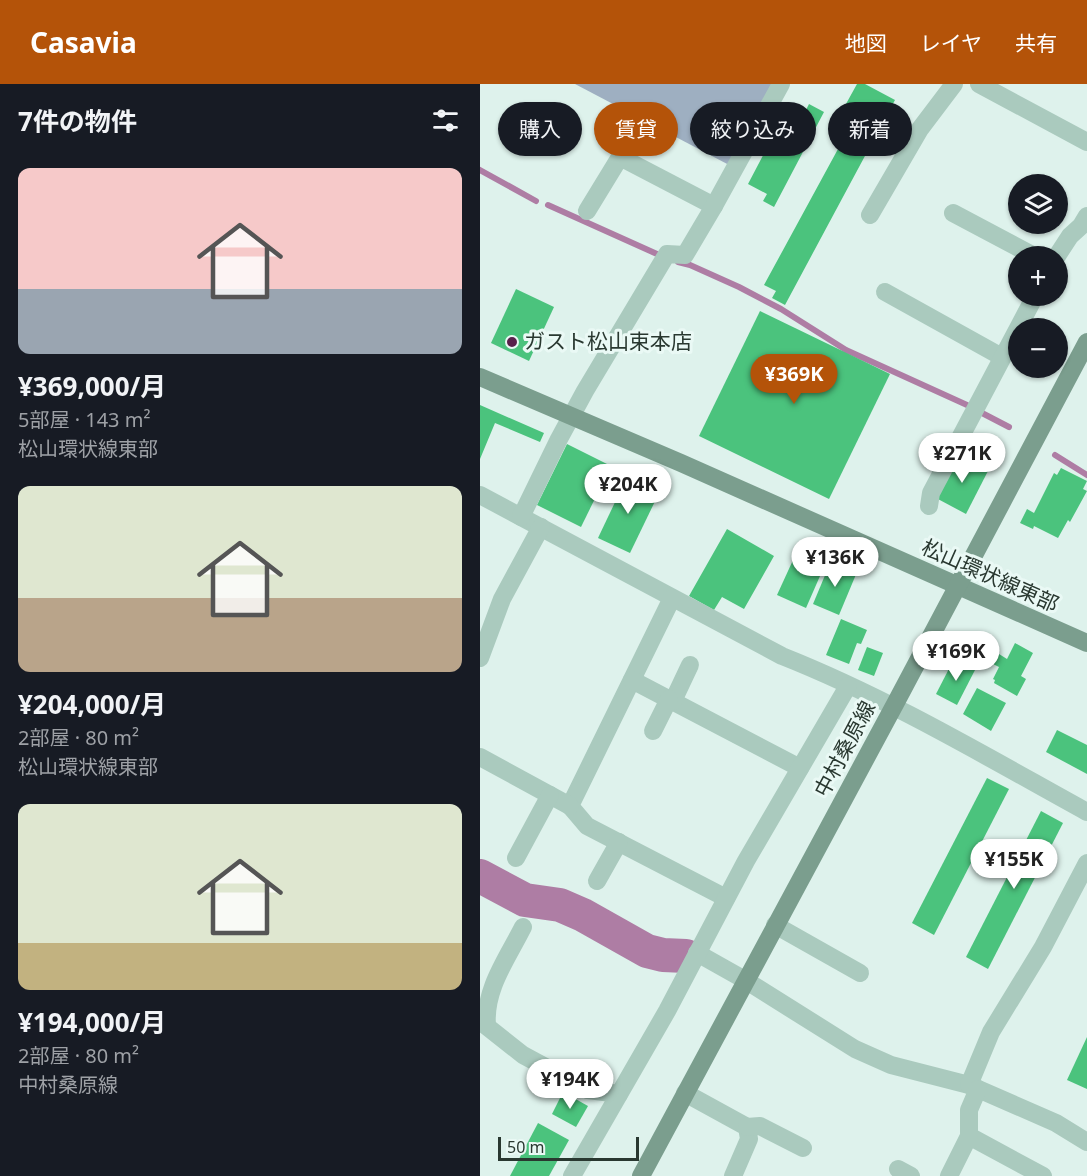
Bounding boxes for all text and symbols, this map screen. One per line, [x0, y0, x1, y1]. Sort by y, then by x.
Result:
text: Casavia [30, 23, 137, 61]
text: 地図 [845, 29, 887, 57]
text: レイヤ [920, 29, 982, 57]
text: 共有 [1015, 29, 1057, 57]
chip: 購入 [498, 102, 582, 156]
chip: 賃貸 [594, 102, 678, 156]
chip: 絞り込み [690, 102, 816, 156]
chip: 新着 [828, 102, 912, 156]
text: 7件の物件 [18, 103, 137, 139]
icon: filters [429, 104, 462, 137]
map controls [1008, 174, 1068, 378]
button: layers [1008, 174, 1068, 234]
icon: home [186, 207, 294, 315]
button: + [1008, 246, 1068, 306]
button: − [1008, 318, 1068, 378]
place label: ガスト松山束本店 [524, 327, 692, 355]
marker: ガスト松山束本店 [505, 335, 519, 349]
pin: ¥369K [752, 354, 836, 405]
text: ¥369K [764, 360, 824, 387]
text: ¥369,000/月 [18, 368, 166, 404]
text: 5部屋 · 143 m² [18, 406, 150, 433]
pin: ¥271K [920, 433, 1004, 484]
text: 松山環状線東部 [18, 435, 158, 462]
text: ¥271K [932, 439, 992, 466]
pin: ¥204K [586, 464, 670, 515]
text: ¥204K [598, 470, 658, 497]
icon: home [186, 525, 294, 633]
street label: 松山環状線東部 [918, 532, 1063, 618]
pin: ¥136K [793, 537, 877, 588]
text: ¥136K [805, 543, 865, 570]
pin: ¥169K [914, 631, 998, 682]
text: ¥169K [926, 637, 986, 664]
text: ¥204,000/月 [18, 686, 166, 722]
street label: 中村桑原線 [807, 696, 881, 801]
text: 2部屋 · 80 m² [18, 724, 139, 751]
text: 松山環状線東部 [18, 753, 158, 780]
pin: ¥155K [972, 839, 1056, 890]
icon: home [186, 843, 294, 951]
text: ¥155K [984, 845, 1044, 872]
text: ¥194,000/月 [18, 1004, 166, 1040]
text: 2部屋 · 80 m² [18, 1042, 139, 1069]
pin: ¥194K [528, 1059, 612, 1110]
text: ¥194K [540, 1065, 600, 1092]
text: 中村桑原線 [18, 1071, 118, 1098]
scale bar [498, 1134, 639, 1162]
text: 50 m [507, 1136, 544, 1158]

